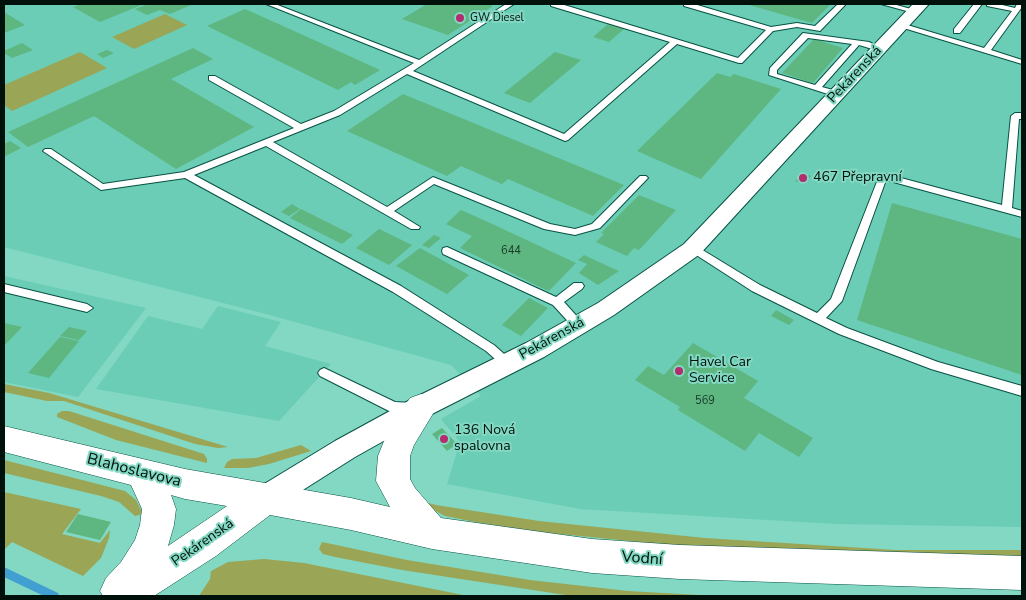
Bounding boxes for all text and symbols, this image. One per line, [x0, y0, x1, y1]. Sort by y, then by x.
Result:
place label: GW Diesel [470, 11, 524, 25]
marker: GW Diesel [454, 12, 466, 24]
street label: Pekárenská [824, 43, 886, 107]
place label: 467 Přepravní [813, 170, 902, 186]
marker: 467 Přepravní [797, 172, 809, 184]
house number: 644 [501, 244, 521, 258]
street label: Pekárenská [517, 314, 587, 364]
place label: Havel Car Service [689, 355, 751, 388]
marker: Havel Car Service [673, 365, 685, 377]
house number: 569 [695, 394, 715, 408]
place label: 136 Nová spalovna [454, 423, 515, 456]
marker: 136 Nová spalovna [438, 433, 450, 445]
street label: Blahoslavova [85, 450, 183, 492]
street label: Pekárenská [169, 516, 237, 570]
street label: Vodní [621, 548, 663, 570]

